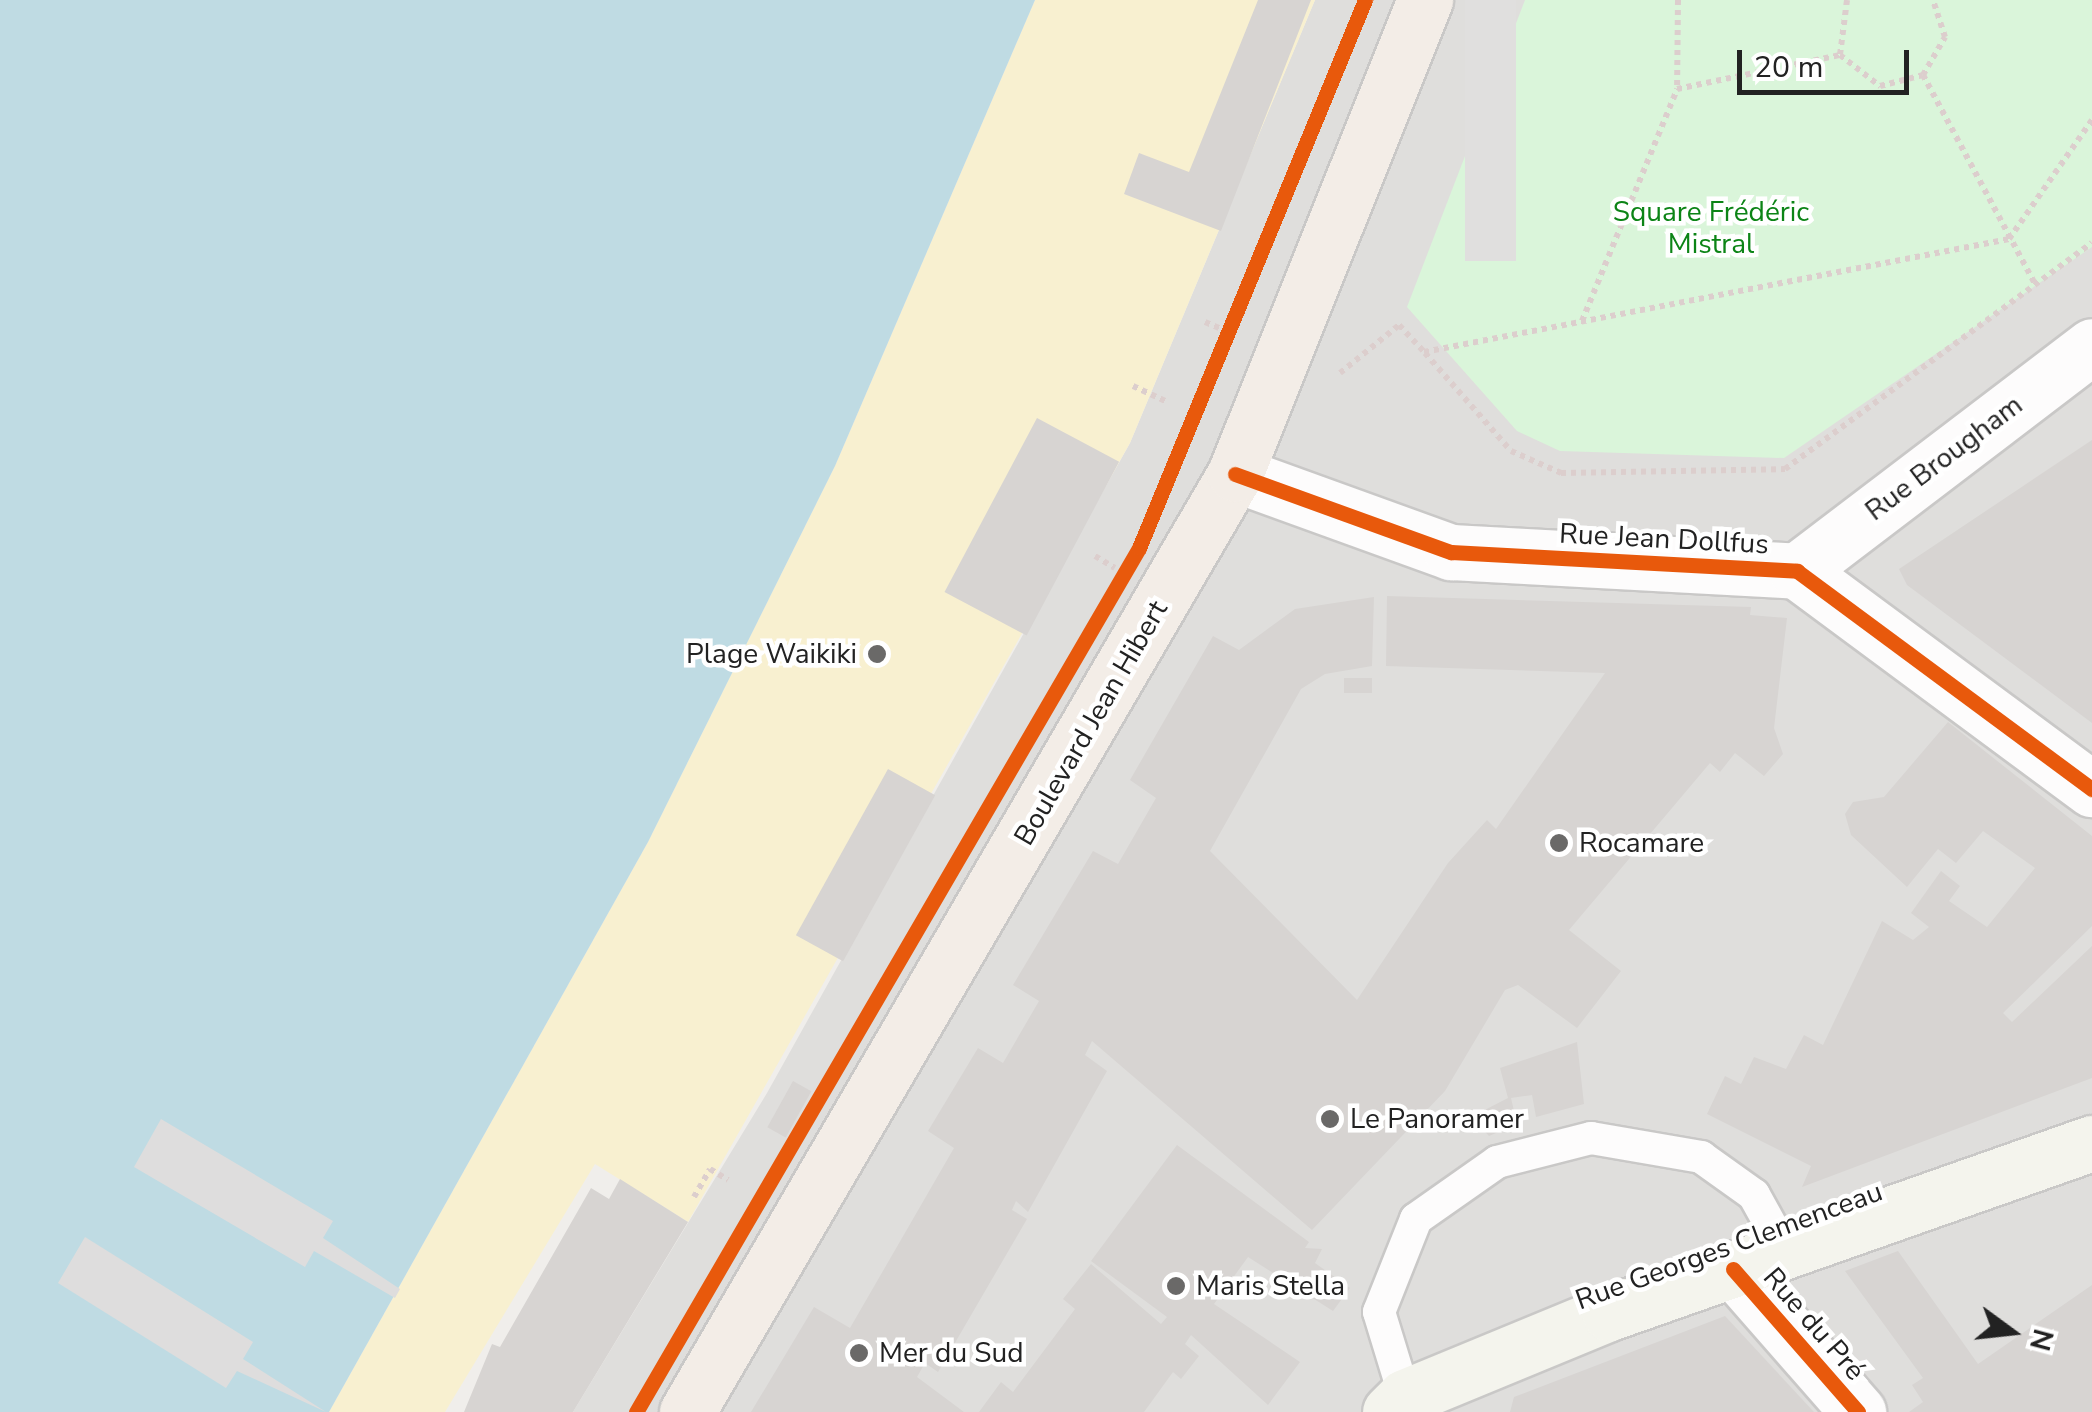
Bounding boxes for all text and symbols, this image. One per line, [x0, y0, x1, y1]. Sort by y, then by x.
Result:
scale bar [1742, 30, 1914, 92]
text: 20 m [1754, 47, 1823, 88]
park label: Square Frédéric Mistral [1613, 195, 1809, 261]
street label: Rue Brougham [1859, 388, 2029, 528]
street label: Rue Jean Dollfus [1558, 517, 1770, 561]
street label: Boulevard Jean Hibert [1007, 595, 1175, 851]
place label: Plage Waikiki [686, 637, 857, 671]
marker: Plage Waikiki [866, 643, 888, 665]
place label: Rocamare [1579, 826, 1704, 860]
marker: Rocamare [1548, 832, 1570, 854]
place label: Le Panoramer [1350, 1102, 1524, 1136]
marker: Le Panoramer [1319, 1108, 1341, 1130]
street label: Rue Georges Clemenceau [1571, 1175, 1887, 1317]
street label: Rue du Pré [1756, 1261, 1872, 1387]
place label: Maris Stella [1196, 1269, 1345, 1303]
marker: Maris Stella [1165, 1275, 1187, 1297]
north arrow [1962, 1282, 2062, 1382]
text: N [2020, 1325, 2062, 1355]
place label: Mer du Sud [879, 1336, 1024, 1370]
marker: Mer du Sud [848, 1342, 870, 1364]

